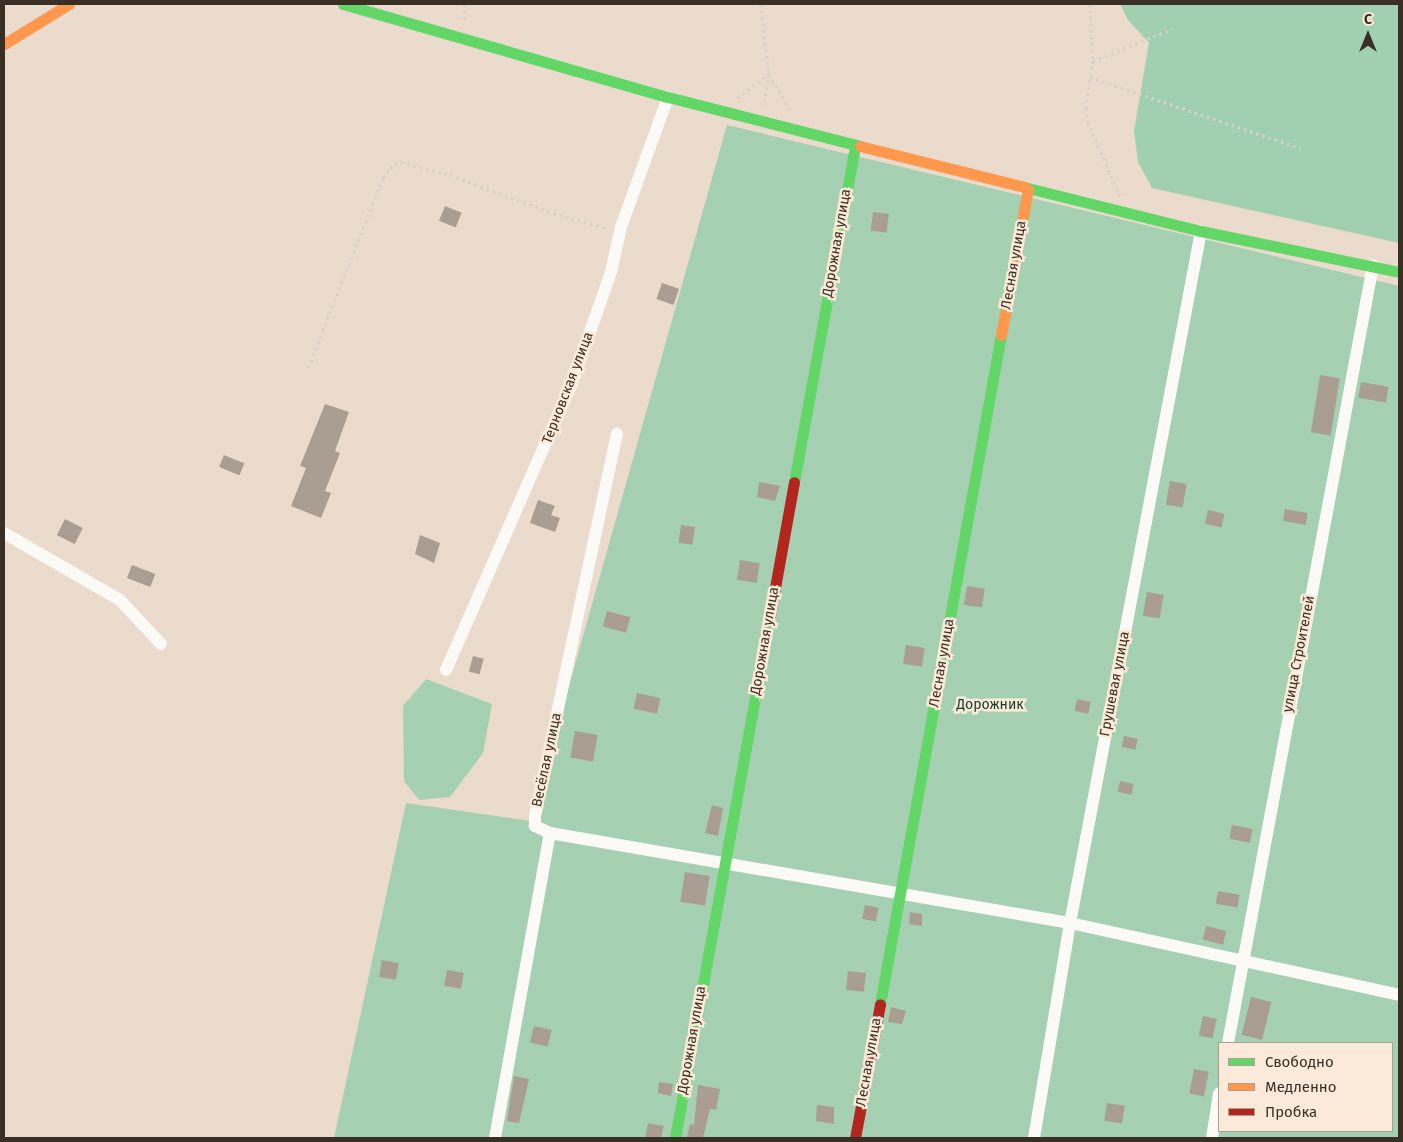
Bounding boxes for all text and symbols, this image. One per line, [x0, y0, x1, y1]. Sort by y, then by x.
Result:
north arrow [1343, 10, 1393, 60]
text: С [1364, 11, 1372, 28]
street label: Дорожная улица [819, 188, 855, 298]
street label: Лесная улица [998, 219, 1030, 311]
street label: Терновская улица [539, 330, 597, 446]
street label: Дорожная улица [747, 586, 783, 696]
street label: улица Строителей [1279, 594, 1319, 714]
street label: Лесная улица [926, 617, 958, 709]
street label: Грушевая улица [1097, 630, 1133, 738]
park label: Дорожник [956, 697, 1024, 713]
street label: Весёлая улица [529, 711, 565, 809]
street label: Дорожная улица [674, 985, 710, 1095]
street label: Лесная улица [853, 1016, 885, 1108]
legend [1218, 1042, 1393, 1132]
text: Свободно [1265, 1053, 1334, 1071]
text: Медленно [1265, 1078, 1337, 1096]
text: Пробка [1265, 1103, 1317, 1121]

